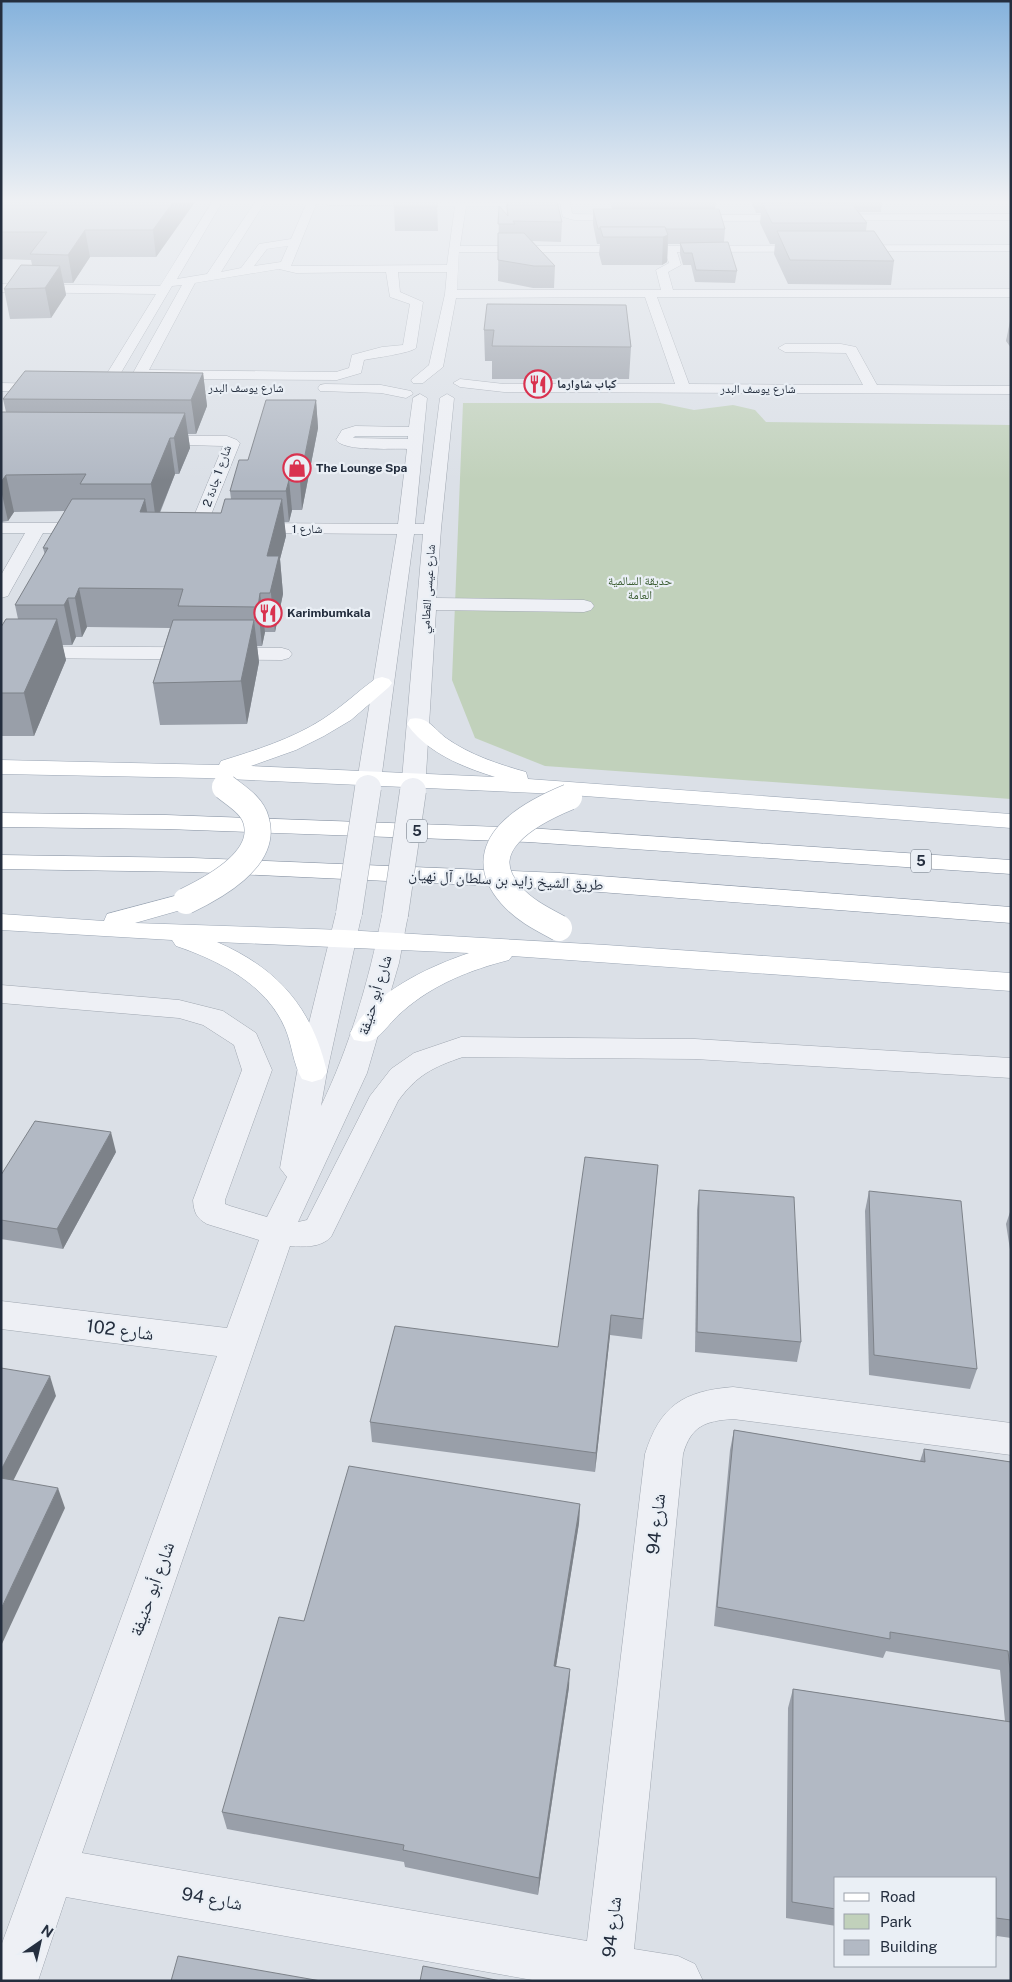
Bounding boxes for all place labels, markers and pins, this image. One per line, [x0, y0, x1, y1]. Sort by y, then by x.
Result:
restaurant icon: كباب شاوارما [523, 369, 553, 399]
place label: كباب شاوارما [557, 377, 617, 391]
shop icon: The Lounge Spa [282, 453, 312, 483]
place label: The Lounge Spa [316, 461, 408, 475]
restaurant icon: Karimbumkala [253, 598, 283, 628]
place label: Karimbumkala [287, 606, 371, 620]

